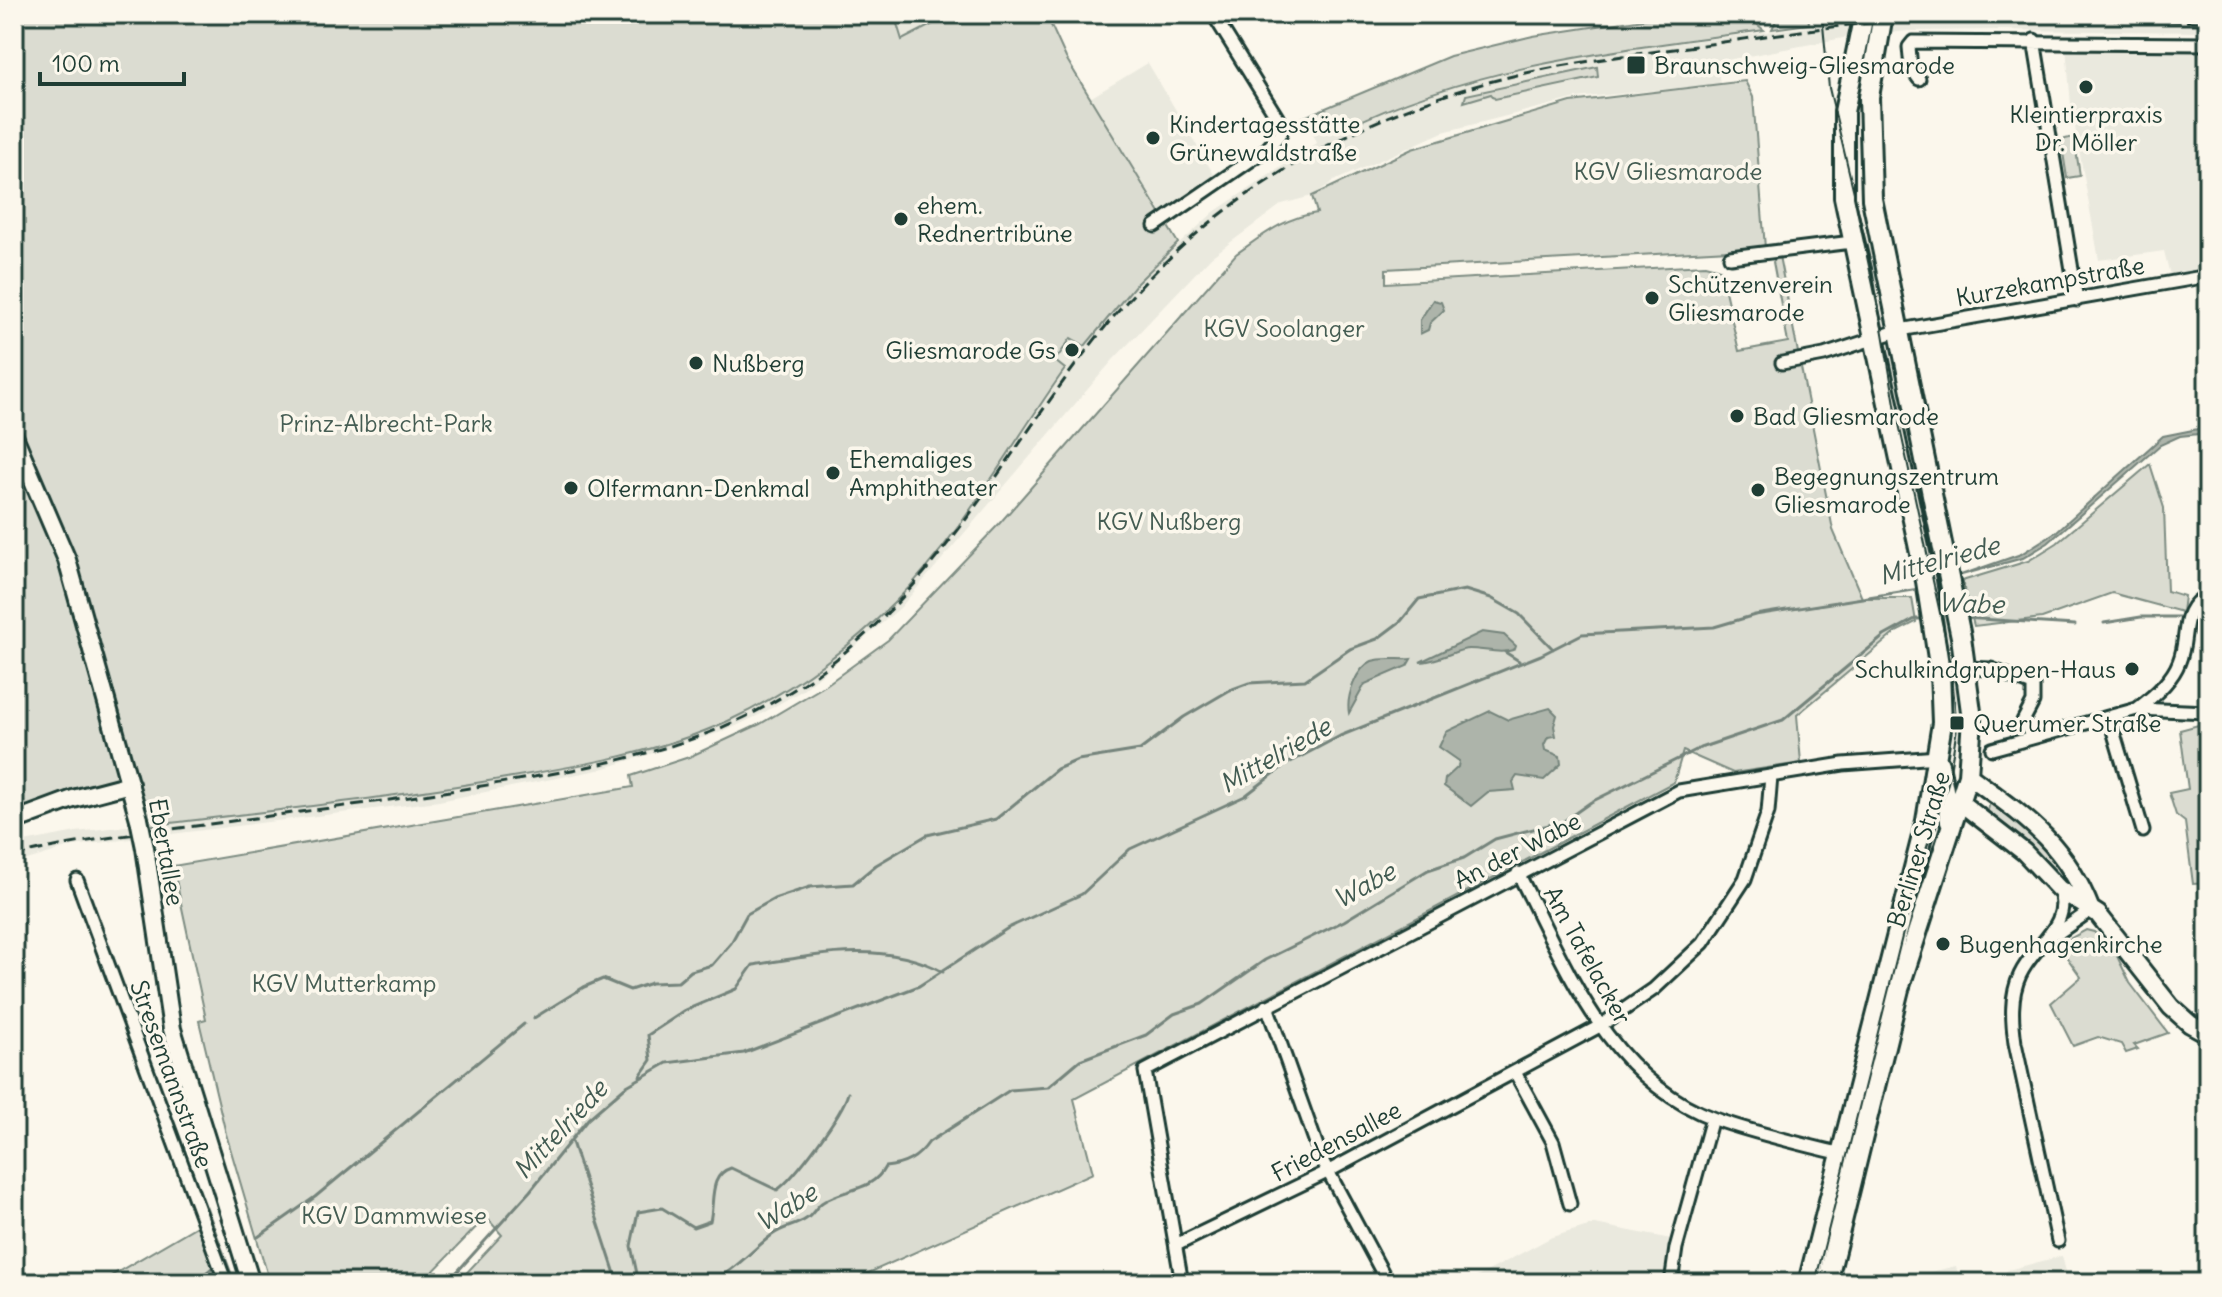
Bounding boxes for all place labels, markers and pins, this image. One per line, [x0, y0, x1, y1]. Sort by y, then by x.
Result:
place label: Braunschweig-Gliesmarode [1654, 50, 1955, 80]
marker: Braunschweig-Gliesmarode [1625, 54, 1647, 76]
marker: Kleintierpraxis Dr. Möller [2077, 78, 2095, 96]
place label: Kleintierpraxis Dr. Möller [2009, 99, 2163, 157]
place label: Kindertagesstätte Grünewaldstraße [1169, 109, 1360, 167]
marker: Kindertagesstätte Grünewaldstraße [1144, 129, 1162, 147]
place label: ehem. Rednertribüne [917, 190, 1073, 248]
marker: ehem. Rednertribüne [892, 210, 910, 228]
place label: Schützenverein Gliesmarode [1668, 269, 1833, 327]
marker: Schützenverein Gliesmarode [1643, 289, 1661, 307]
place label: Gliesmarode Gs [885, 335, 1056, 365]
marker: Gliesmarode Gs [1063, 341, 1081, 359]
place label: Nußberg [712, 348, 805, 378]
marker: Nußberg [687, 354, 705, 372]
place label: Bad Gliesmarode [1753, 401, 1939, 431]
marker: Bad Gliesmarode [1728, 407, 1746, 425]
place label: Ehemaliges Amphitheater [849, 444, 998, 502]
place label: Begegnungszentrum Gliesmarode [1774, 461, 1999, 519]
marker: Ehemaliges Amphitheater [824, 464, 842, 482]
place label: Olfermann-Denkmal [587, 473, 810, 503]
marker: Olfermann-Denkmal [562, 479, 580, 497]
marker: Begegnungszentrum Gliesmarode [1749, 481, 1767, 499]
place label: Schulkindgruppen-Haus [1854, 654, 2116, 684]
marker: Schulkindgruppen-Haus [2123, 660, 2141, 678]
place label: Querumer Straße [1973, 708, 2161, 738]
marker: Querumer Straße [1948, 714, 1966, 732]
place label: Bugenhagenkirche [1959, 929, 2163, 959]
marker: Bugenhagenkirche [1934, 935, 1952, 953]

